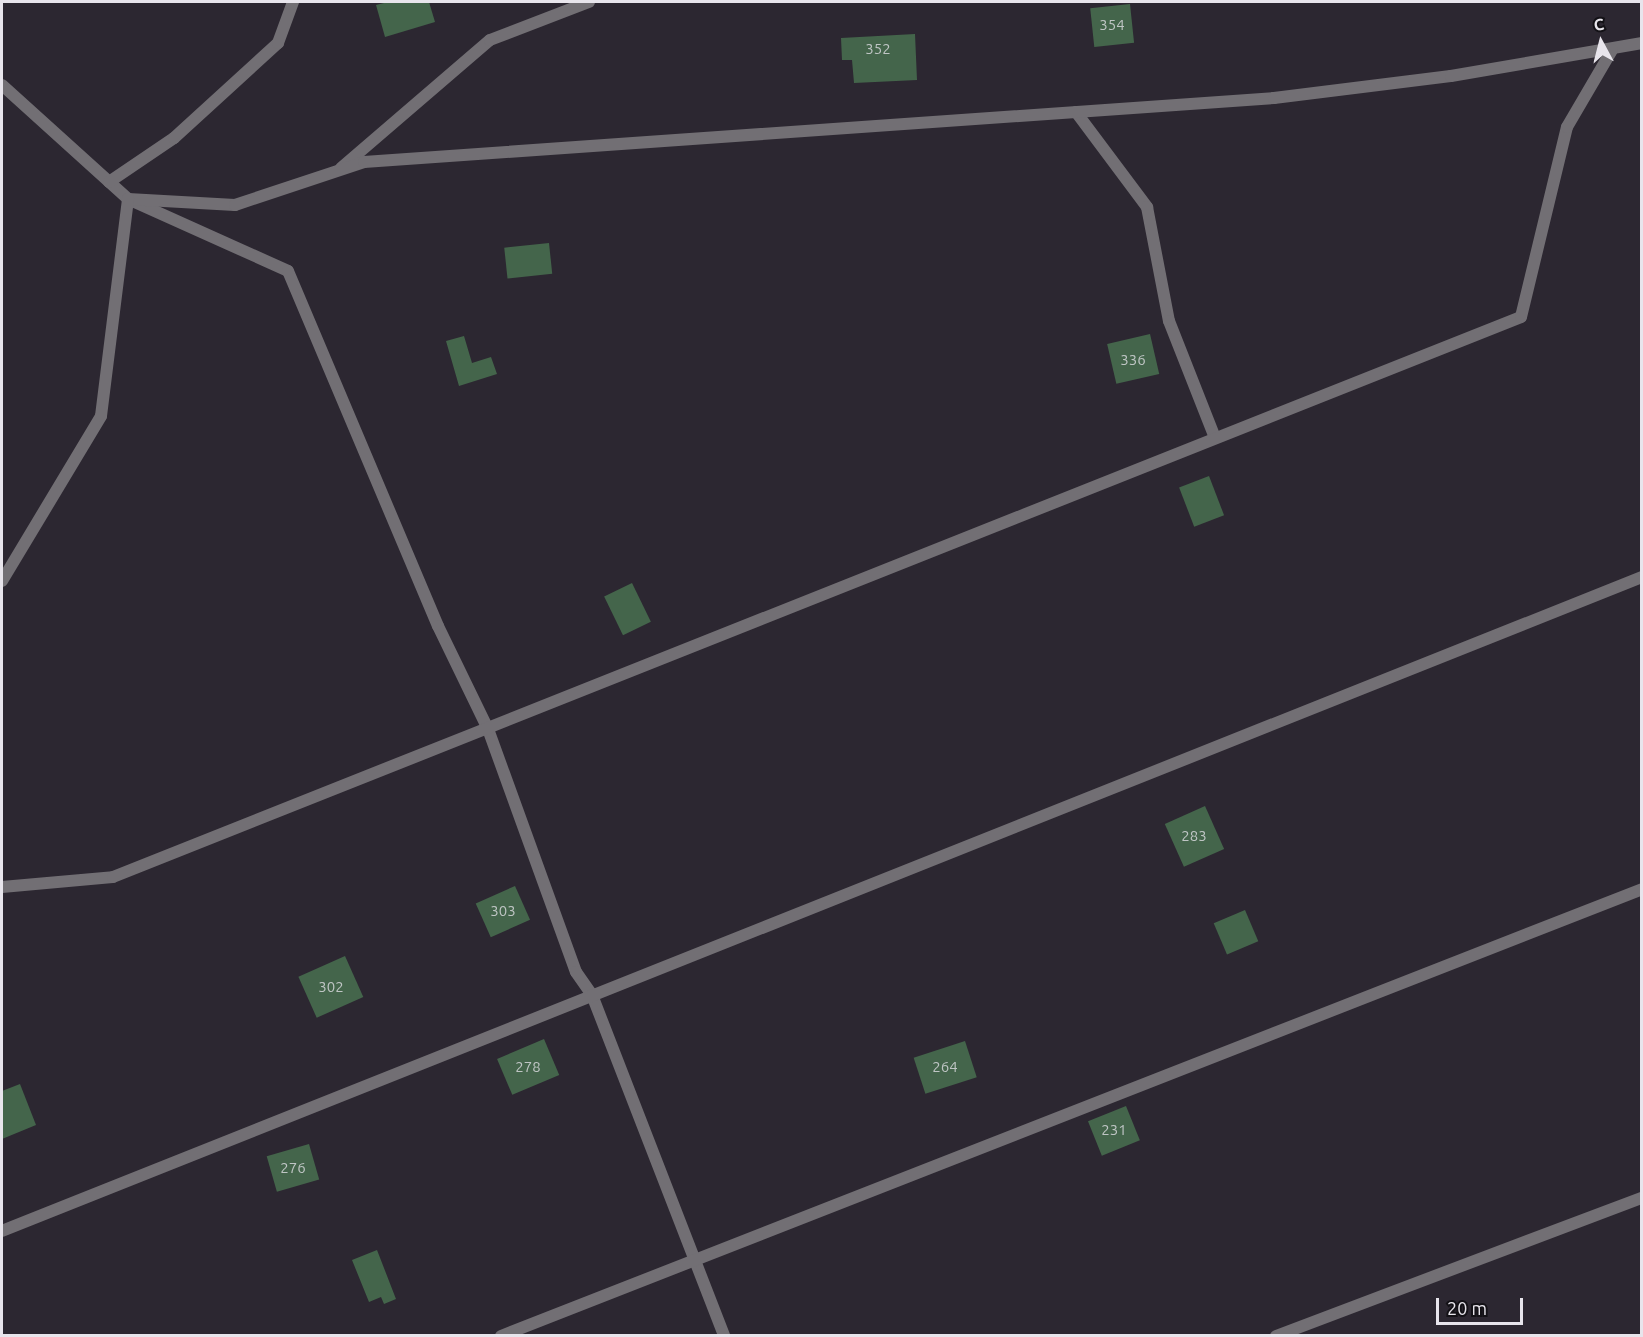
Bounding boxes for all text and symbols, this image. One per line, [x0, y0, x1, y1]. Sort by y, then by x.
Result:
north arrow [1571, 12, 1631, 72]
text: С [1593, 15, 1605, 34]
house number: 354 [1099, 16, 1125, 34]
house number: 352 [865, 40, 891, 58]
house number: 336 [1120, 351, 1146, 369]
house number: 283 [1181, 827, 1207, 845]
house number: 303 [490, 902, 516, 920]
house number: 302 [318, 978, 344, 996]
house number: 278 [515, 1058, 541, 1076]
house number: 264 [932, 1058, 958, 1076]
house number: 231 [1101, 1121, 1127, 1139]
house number: 276 [280, 1159, 306, 1177]
scale bar [1439, 1286, 1526, 1324]
text: 20 m [1447, 1298, 1487, 1318]

